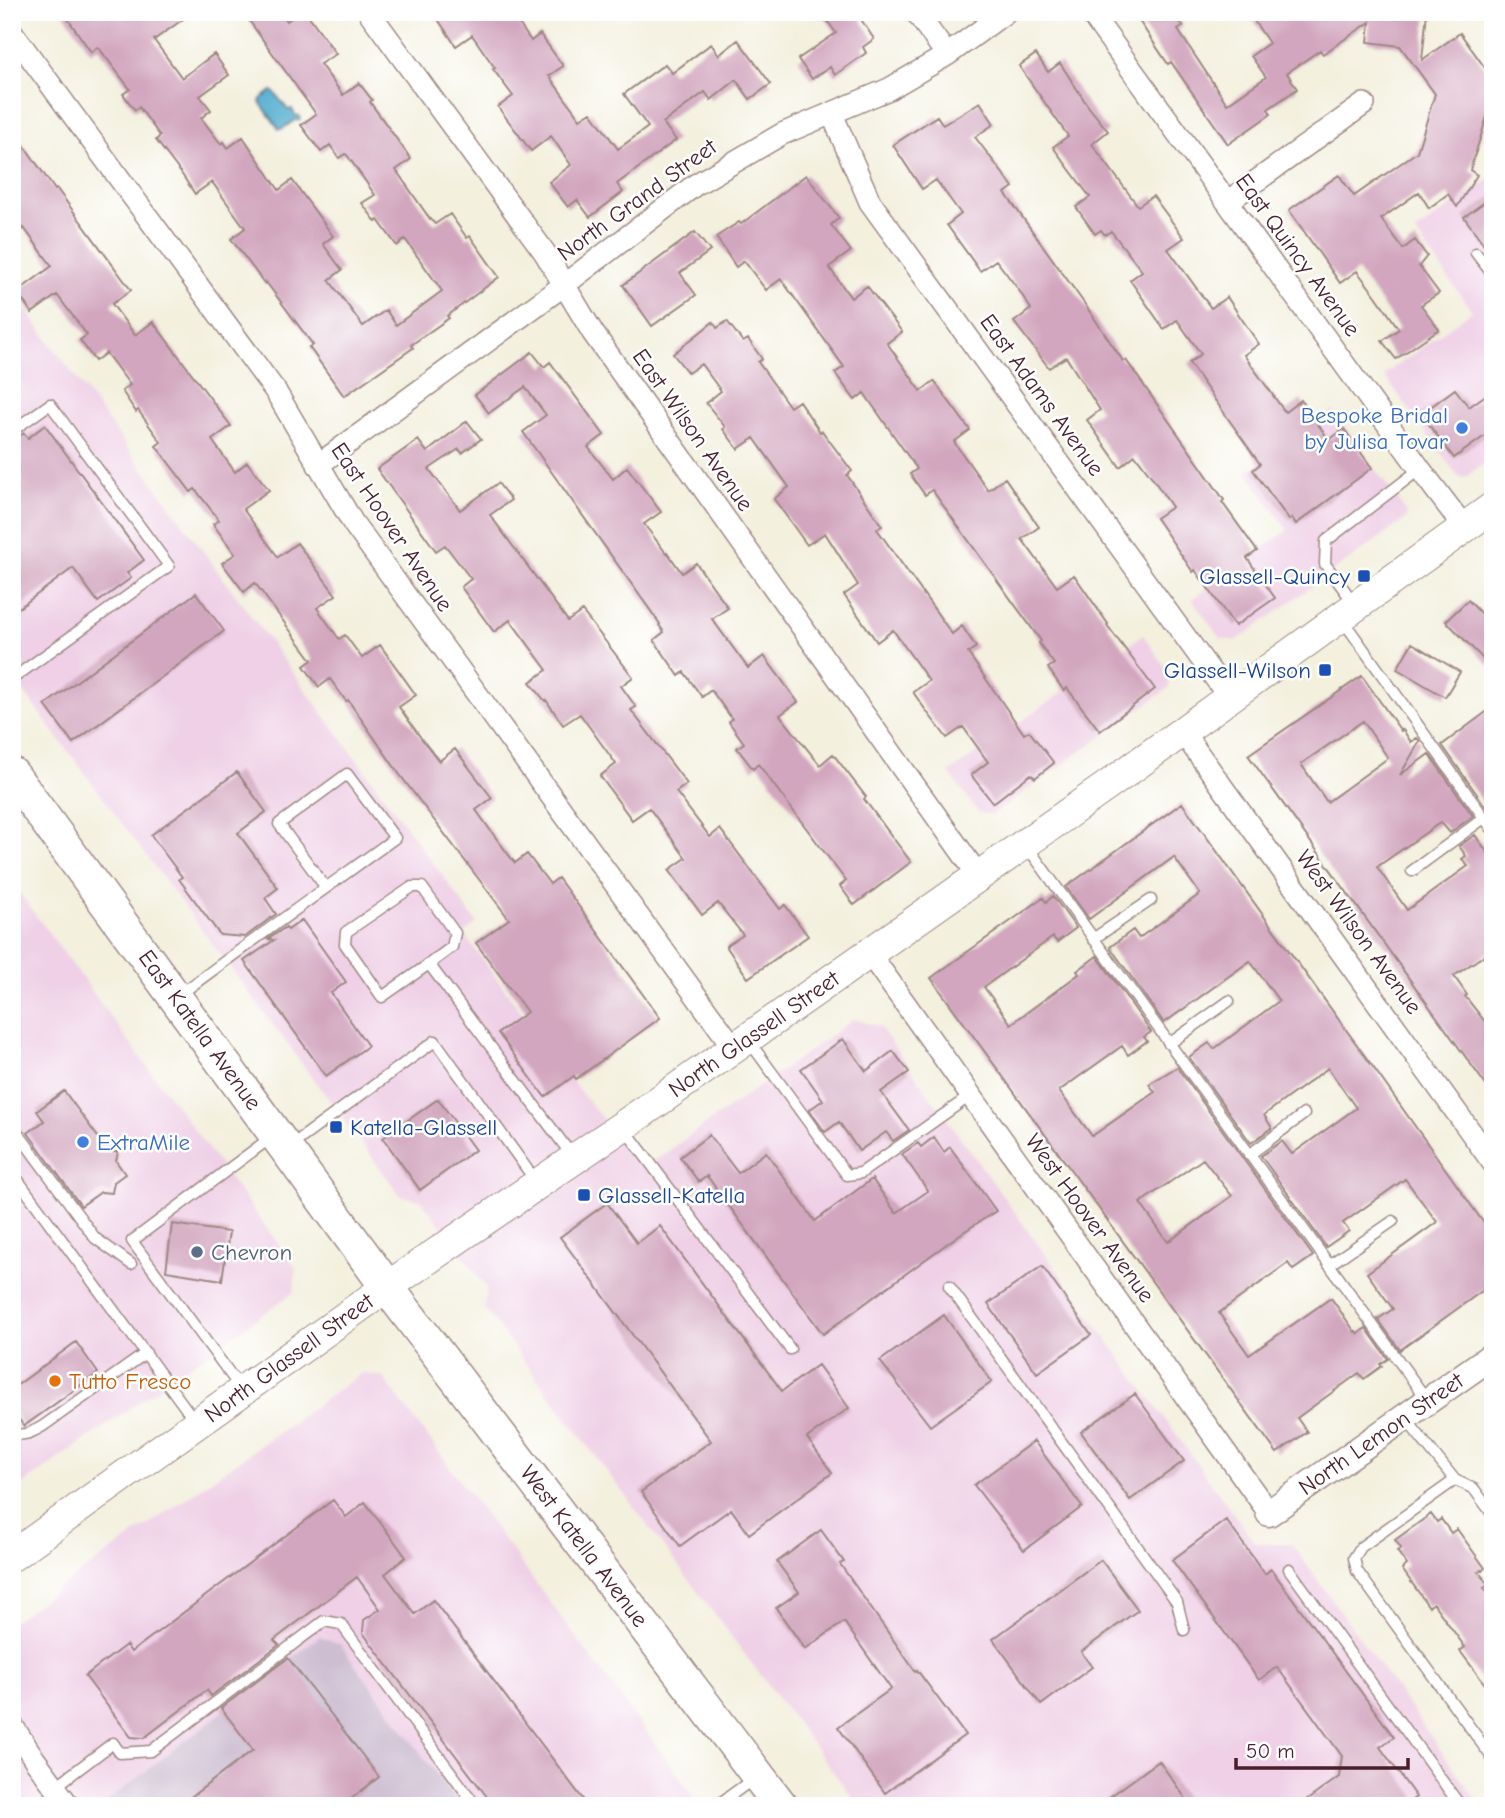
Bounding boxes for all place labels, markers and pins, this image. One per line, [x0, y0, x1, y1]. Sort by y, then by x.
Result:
place label: Bespoke Bridal by Julisa Tovar [1301, 402, 1449, 455]
marker: Bespoke Bridal by Julisa Tovar [1454, 420, 1470, 436]
place label: Glassell-Quincy [1199, 563, 1351, 590]
marker: Glassell-Quincy [1356, 568, 1372, 584]
place label: Glassell-Wilson [1164, 657, 1311, 684]
marker: Glassell-Wilson [1317, 662, 1333, 678]
place label: Katella-Glassell [350, 1114, 497, 1141]
marker: Katella-Glassell [328, 1119, 344, 1135]
place label: ExtraMile [97, 1129, 190, 1156]
marker: ExtraMile [75, 1134, 91, 1150]
place label: Glassell-Katella [598, 1182, 745, 1209]
marker: Glassell-Katella [576, 1187, 592, 1203]
place label: Chevron [211, 1239, 292, 1266]
marker: Chevron [189, 1244, 205, 1260]
place label: Tutto Fresco [69, 1368, 191, 1395]
marker: Tutto Fresco [47, 1373, 63, 1389]

